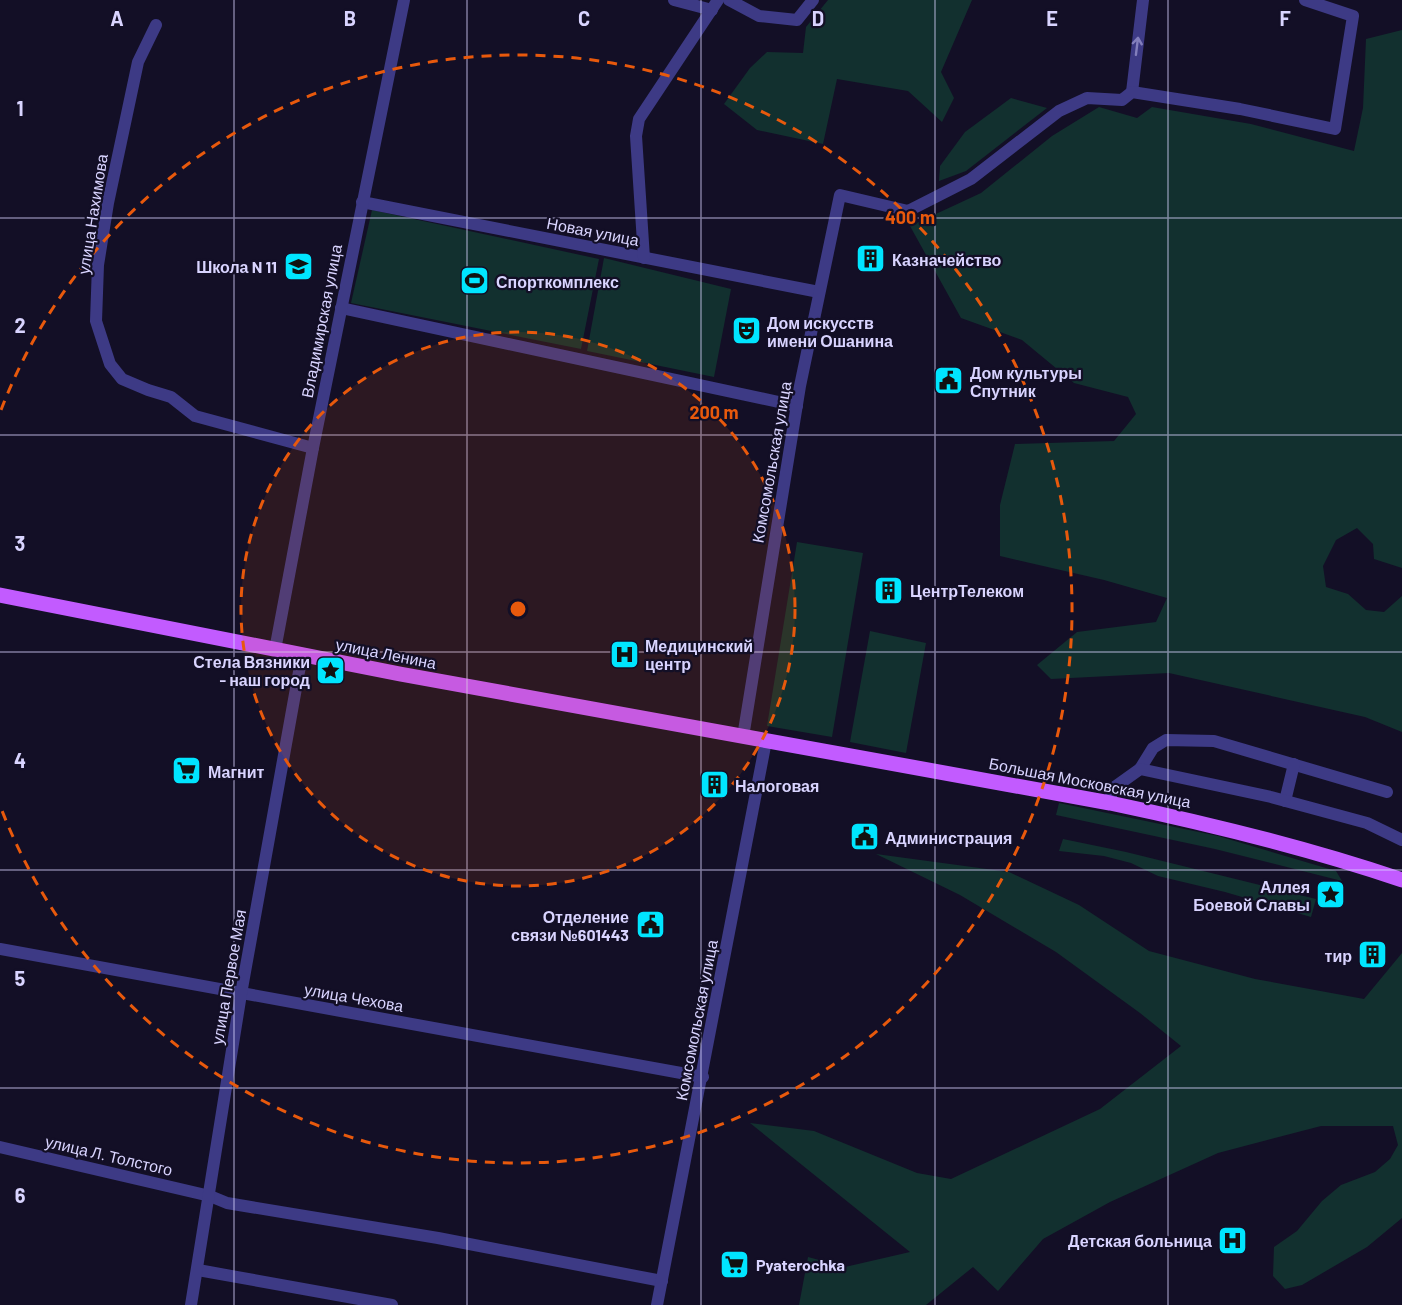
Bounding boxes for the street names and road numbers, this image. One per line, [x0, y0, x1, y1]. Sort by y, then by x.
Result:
street label: улица Нахимова [73, 152, 111, 276]
street label: Новая улица [545, 213, 641, 249]
street label: Владимирская улица [297, 242, 345, 399]
street label: Комсомольская улица [747, 380, 795, 544]
street label: улица Ленина [334, 634, 438, 672]
street label: Большая Московская улица [987, 753, 1193, 811]
street label: улица Первое Мая [207, 908, 249, 1046]
street label: Комсомольская улица [671, 938, 721, 1102]
street label: улица Чехова [303, 979, 405, 1015]
street label: улица Л. Толстого [43, 1131, 175, 1179]

